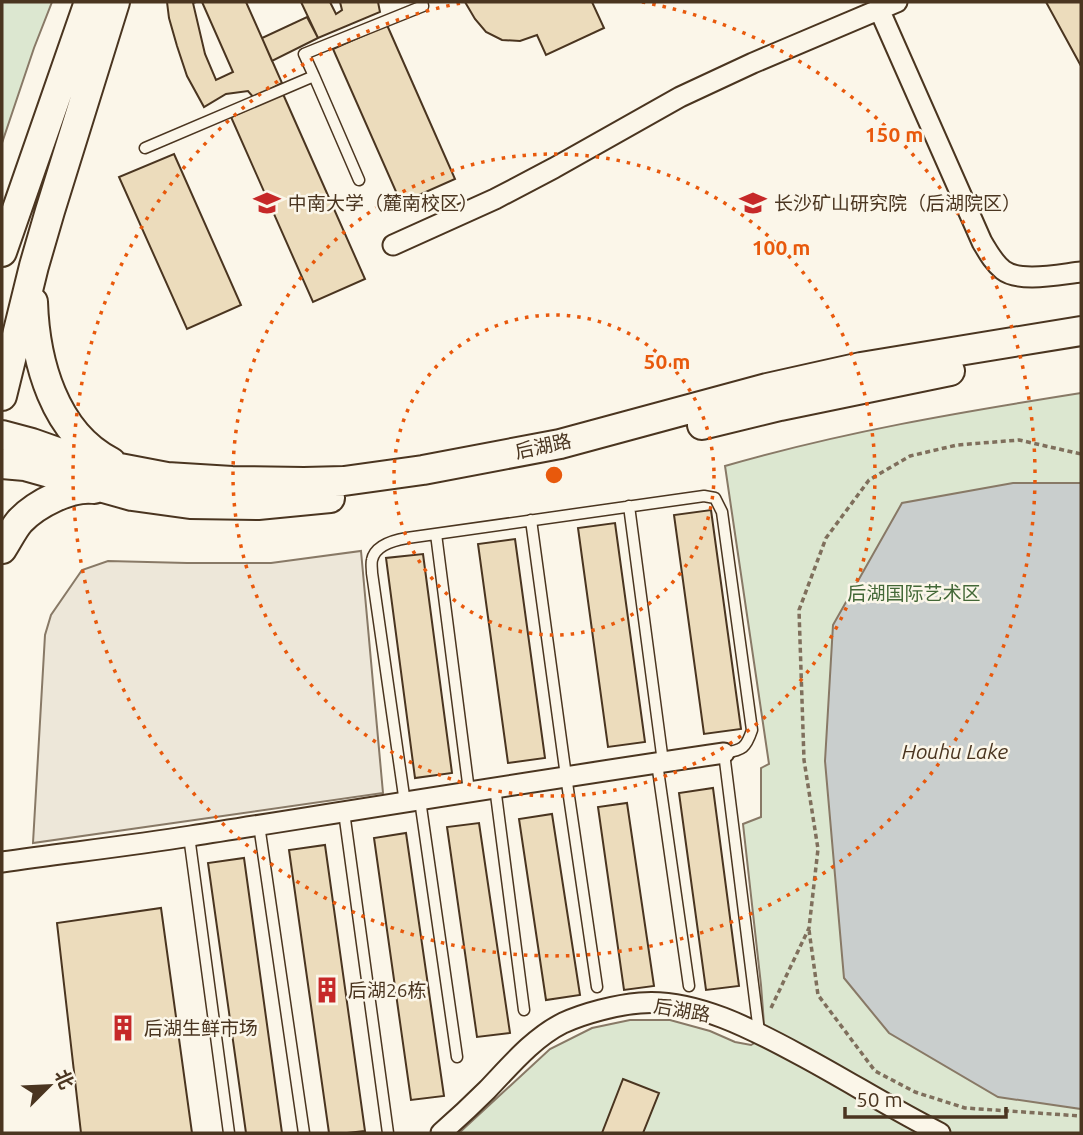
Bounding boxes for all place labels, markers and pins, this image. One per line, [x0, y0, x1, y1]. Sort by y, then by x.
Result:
school or university icon: 中南大学（麓南校区） [252, 188, 282, 218]
school or university icon: 长沙矿山研究院（后湖院区） [738, 188, 768, 218]
place label: 中南大学（麓南校区） [288, 192, 478, 214]
place label: 长沙矿山研究院（后湖院区） [774, 192, 1021, 214]
centre of rings [542, 463, 566, 487]
building icon: 后湖26栋 [312, 975, 342, 1005]
place label: 后湖26栋 [348, 979, 426, 1001]
building icon: 后湖生鲜市场 [108, 1013, 138, 1043]
place label: 后湖生鲜市场 [144, 1017, 258, 1039]

